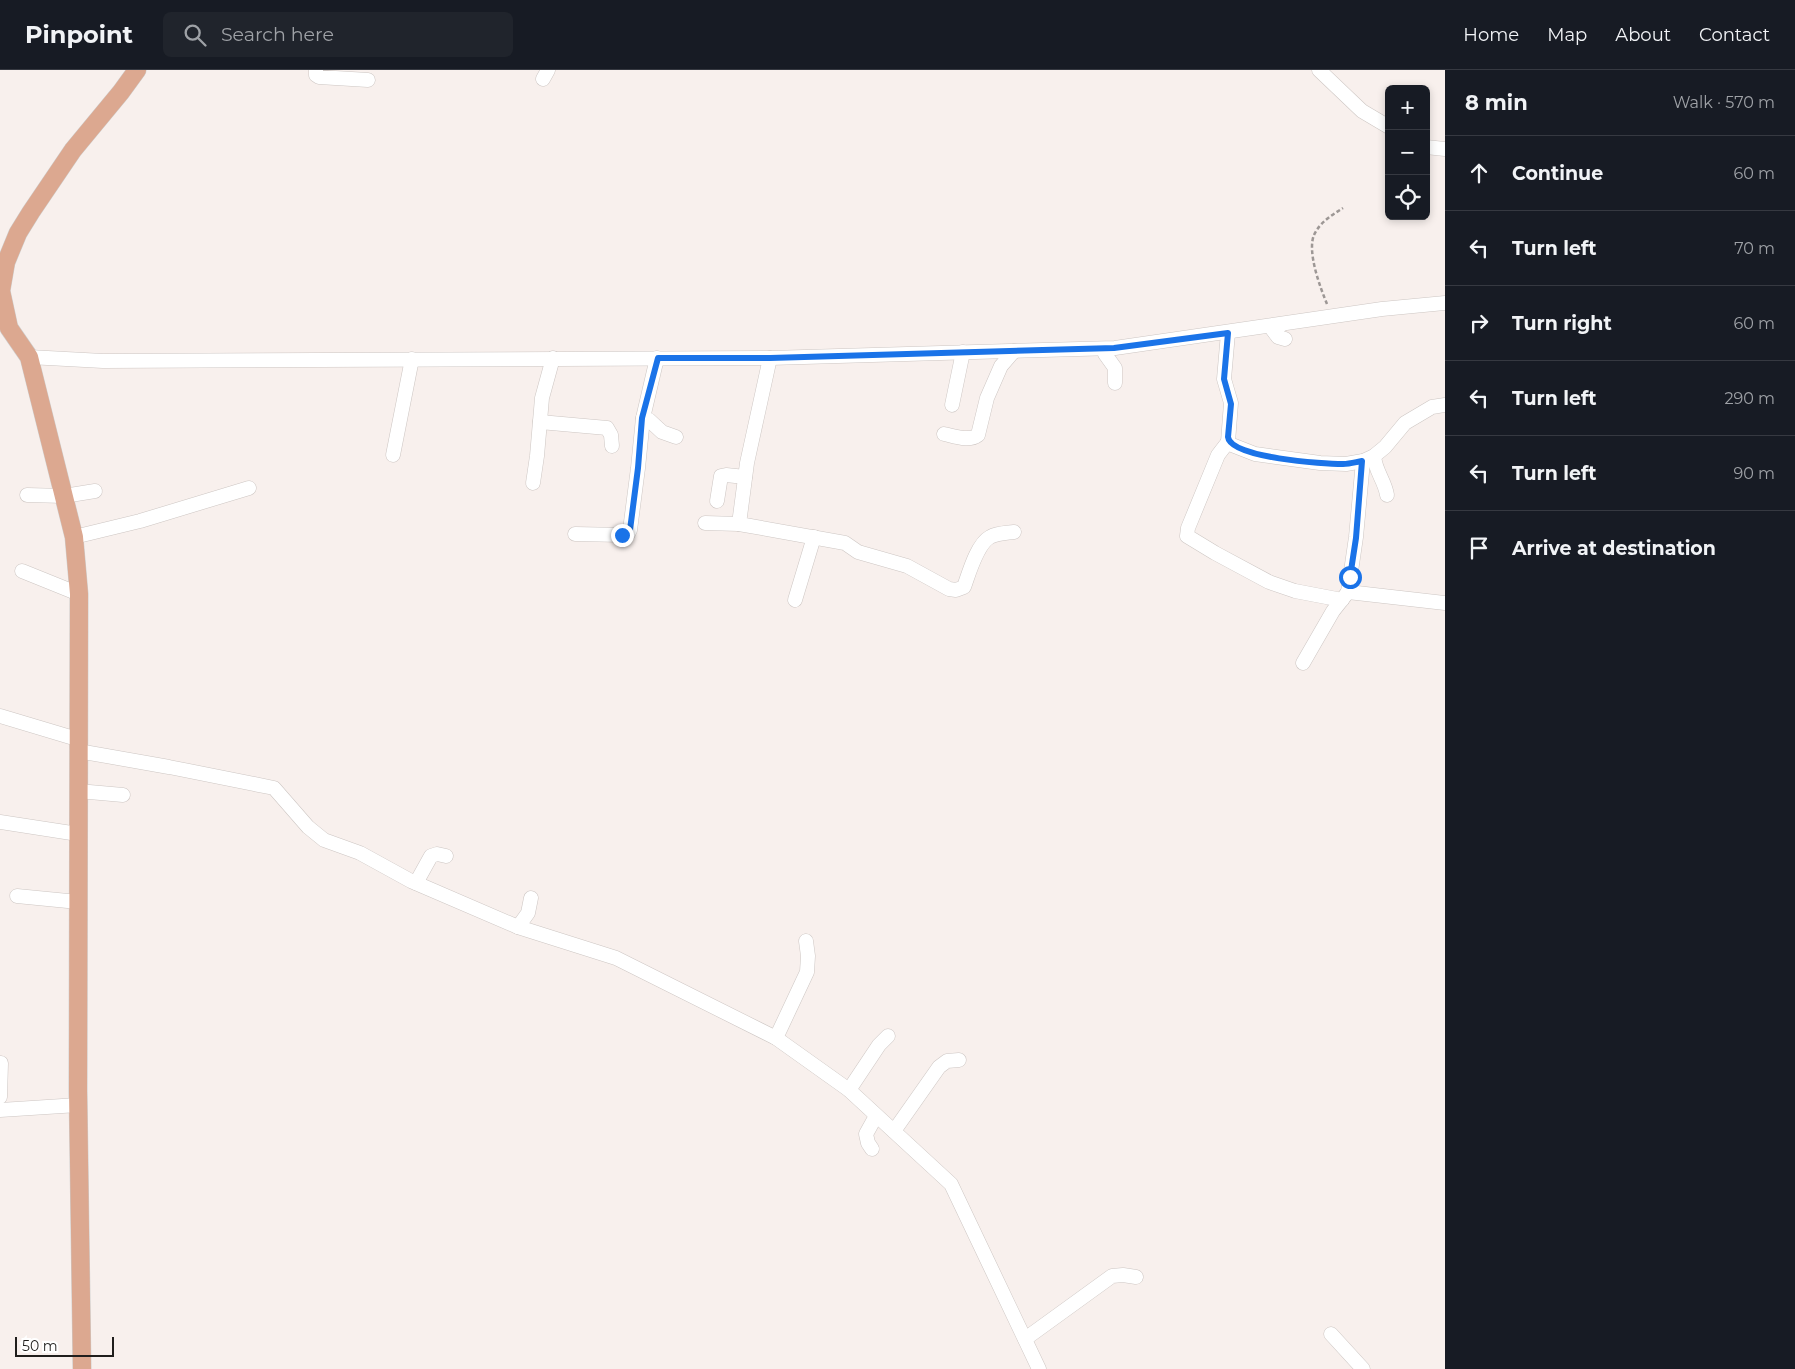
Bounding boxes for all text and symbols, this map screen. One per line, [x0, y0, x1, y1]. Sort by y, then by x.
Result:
search box [163, 12, 513, 57]
text: Pinpoint [25, 20, 133, 49]
icon: search [181, 21, 209, 49]
text: Search here [221, 23, 334, 46]
text: Home [1463, 24, 1519, 46]
text: Map [1547, 24, 1587, 46]
text: About [1615, 24, 1671, 46]
text: Contact [1699, 24, 1770, 46]
map controls [1385, 85, 1430, 220]
button: + [1385, 85, 1430, 130]
text: 8 min [1465, 90, 1528, 115]
text: Walk · 570 m [1673, 93, 1775, 112]
button: − [1385, 130, 1430, 175]
icon: ahead [1465, 159, 1493, 187]
text: Continue [1512, 162, 1603, 185]
text: 60 m [1733, 164, 1775, 183]
button: locate [1385, 175, 1430, 220]
icon: left [1465, 234, 1493, 262]
text: Turn left [1512, 237, 1597, 260]
text: 70 m [1734, 239, 1775, 258]
icon: right [1465, 309, 1493, 337]
text: Turn right [1512, 312, 1612, 335]
text: 60 m [1733, 314, 1775, 333]
icon: left [1465, 384, 1493, 412]
text: Turn left [1512, 387, 1597, 410]
text: 290 m [1724, 389, 1775, 408]
icon: left [1465, 459, 1493, 487]
text: Turn left [1512, 462, 1597, 485]
text: 90 m [1733, 464, 1775, 483]
route end [611, 524, 634, 547]
icon: arrive [1465, 534, 1493, 562]
text: Arrive at destination [1512, 537, 1716, 560]
route start [1339, 566, 1362, 589]
scale bar [15, 1334, 114, 1357]
text: 50 m [22, 1337, 58, 1355]

